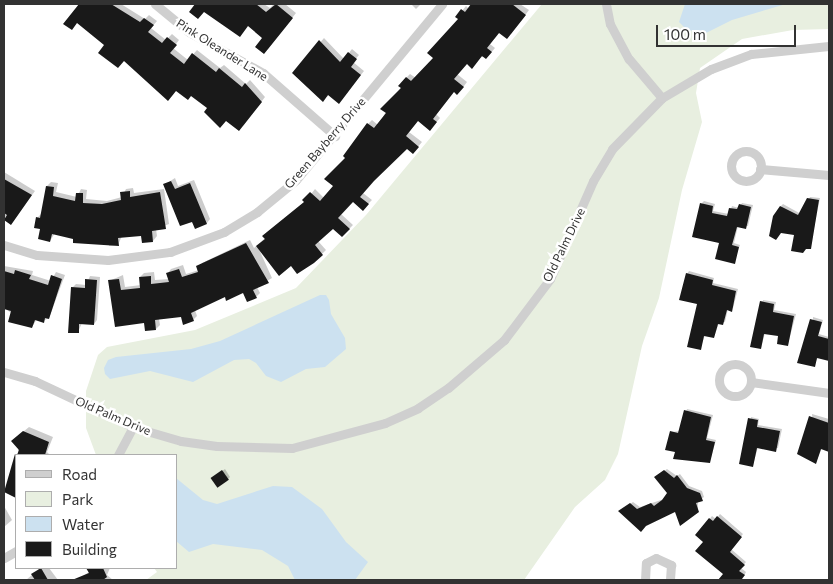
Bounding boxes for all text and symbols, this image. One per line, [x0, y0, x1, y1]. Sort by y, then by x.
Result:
scale bar [658, 15, 798, 47]
street label: Pink Oleander Lane [174, 16, 270, 84]
text: 100 m [664, 25, 706, 43]
street label: Green Bayberry Drive [282, 95, 368, 191]
street label: Old Palm Drive [540, 206, 588, 284]
street label: Old Palm Drive [73, 394, 153, 438]
legend [15, 454, 178, 569]
text: Road [62, 465, 97, 483]
text: Park [62, 490, 93, 508]
text: Water [62, 515, 104, 533]
text: Building [62, 540, 117, 558]

